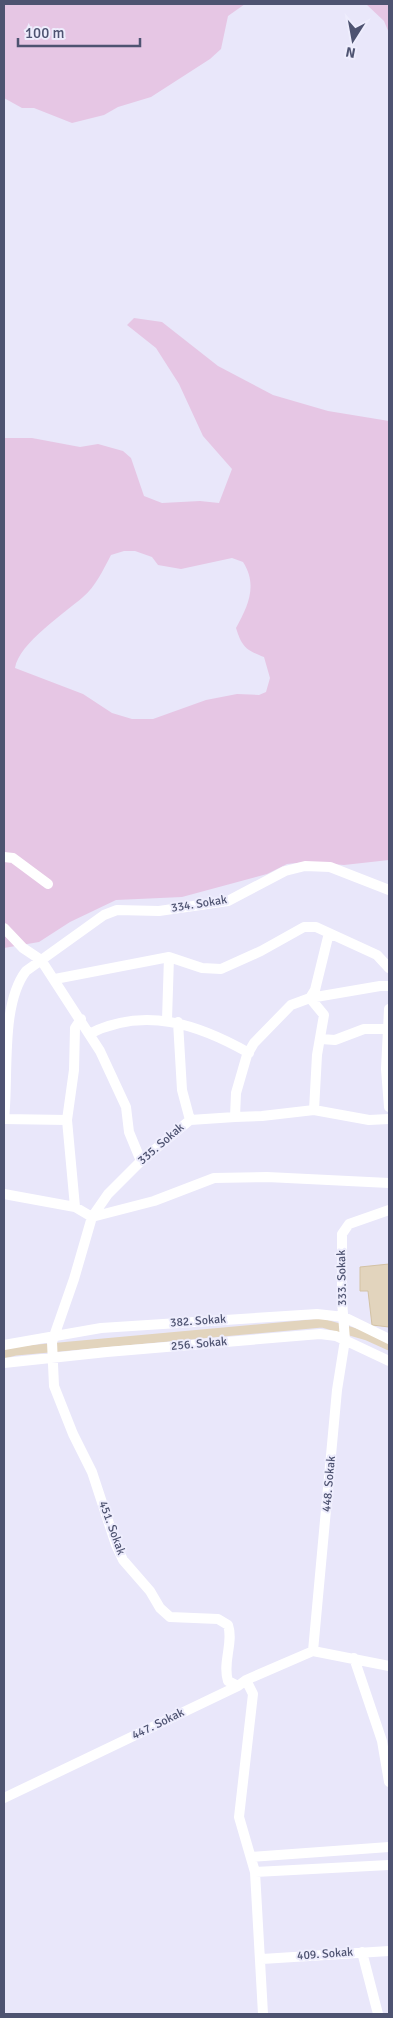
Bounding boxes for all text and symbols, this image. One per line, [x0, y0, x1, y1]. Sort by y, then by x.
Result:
scale bar [18, 15, 140, 47]
north arrow [328, 15, 378, 65]
text: 100 m [25, 24, 65, 42]
text: N [344, 43, 357, 62]
street label: 334. Sokak [170, 892, 228, 916]
street label: 335. Sokak [135, 1120, 187, 1168]
street label: 333. Sokak [334, 1250, 350, 1306]
street label: 382. Sokak [169, 1312, 227, 1330]
street label: 256. Sokak [170, 1334, 228, 1354]
street label: 448. Sokak [319, 1455, 339, 1513]
street label: 451. Sokak [95, 1499, 129, 1557]
street label: 447. Sokak [129, 1705, 187, 1743]
street label: 409. Sokak [296, 1945, 354, 1963]

